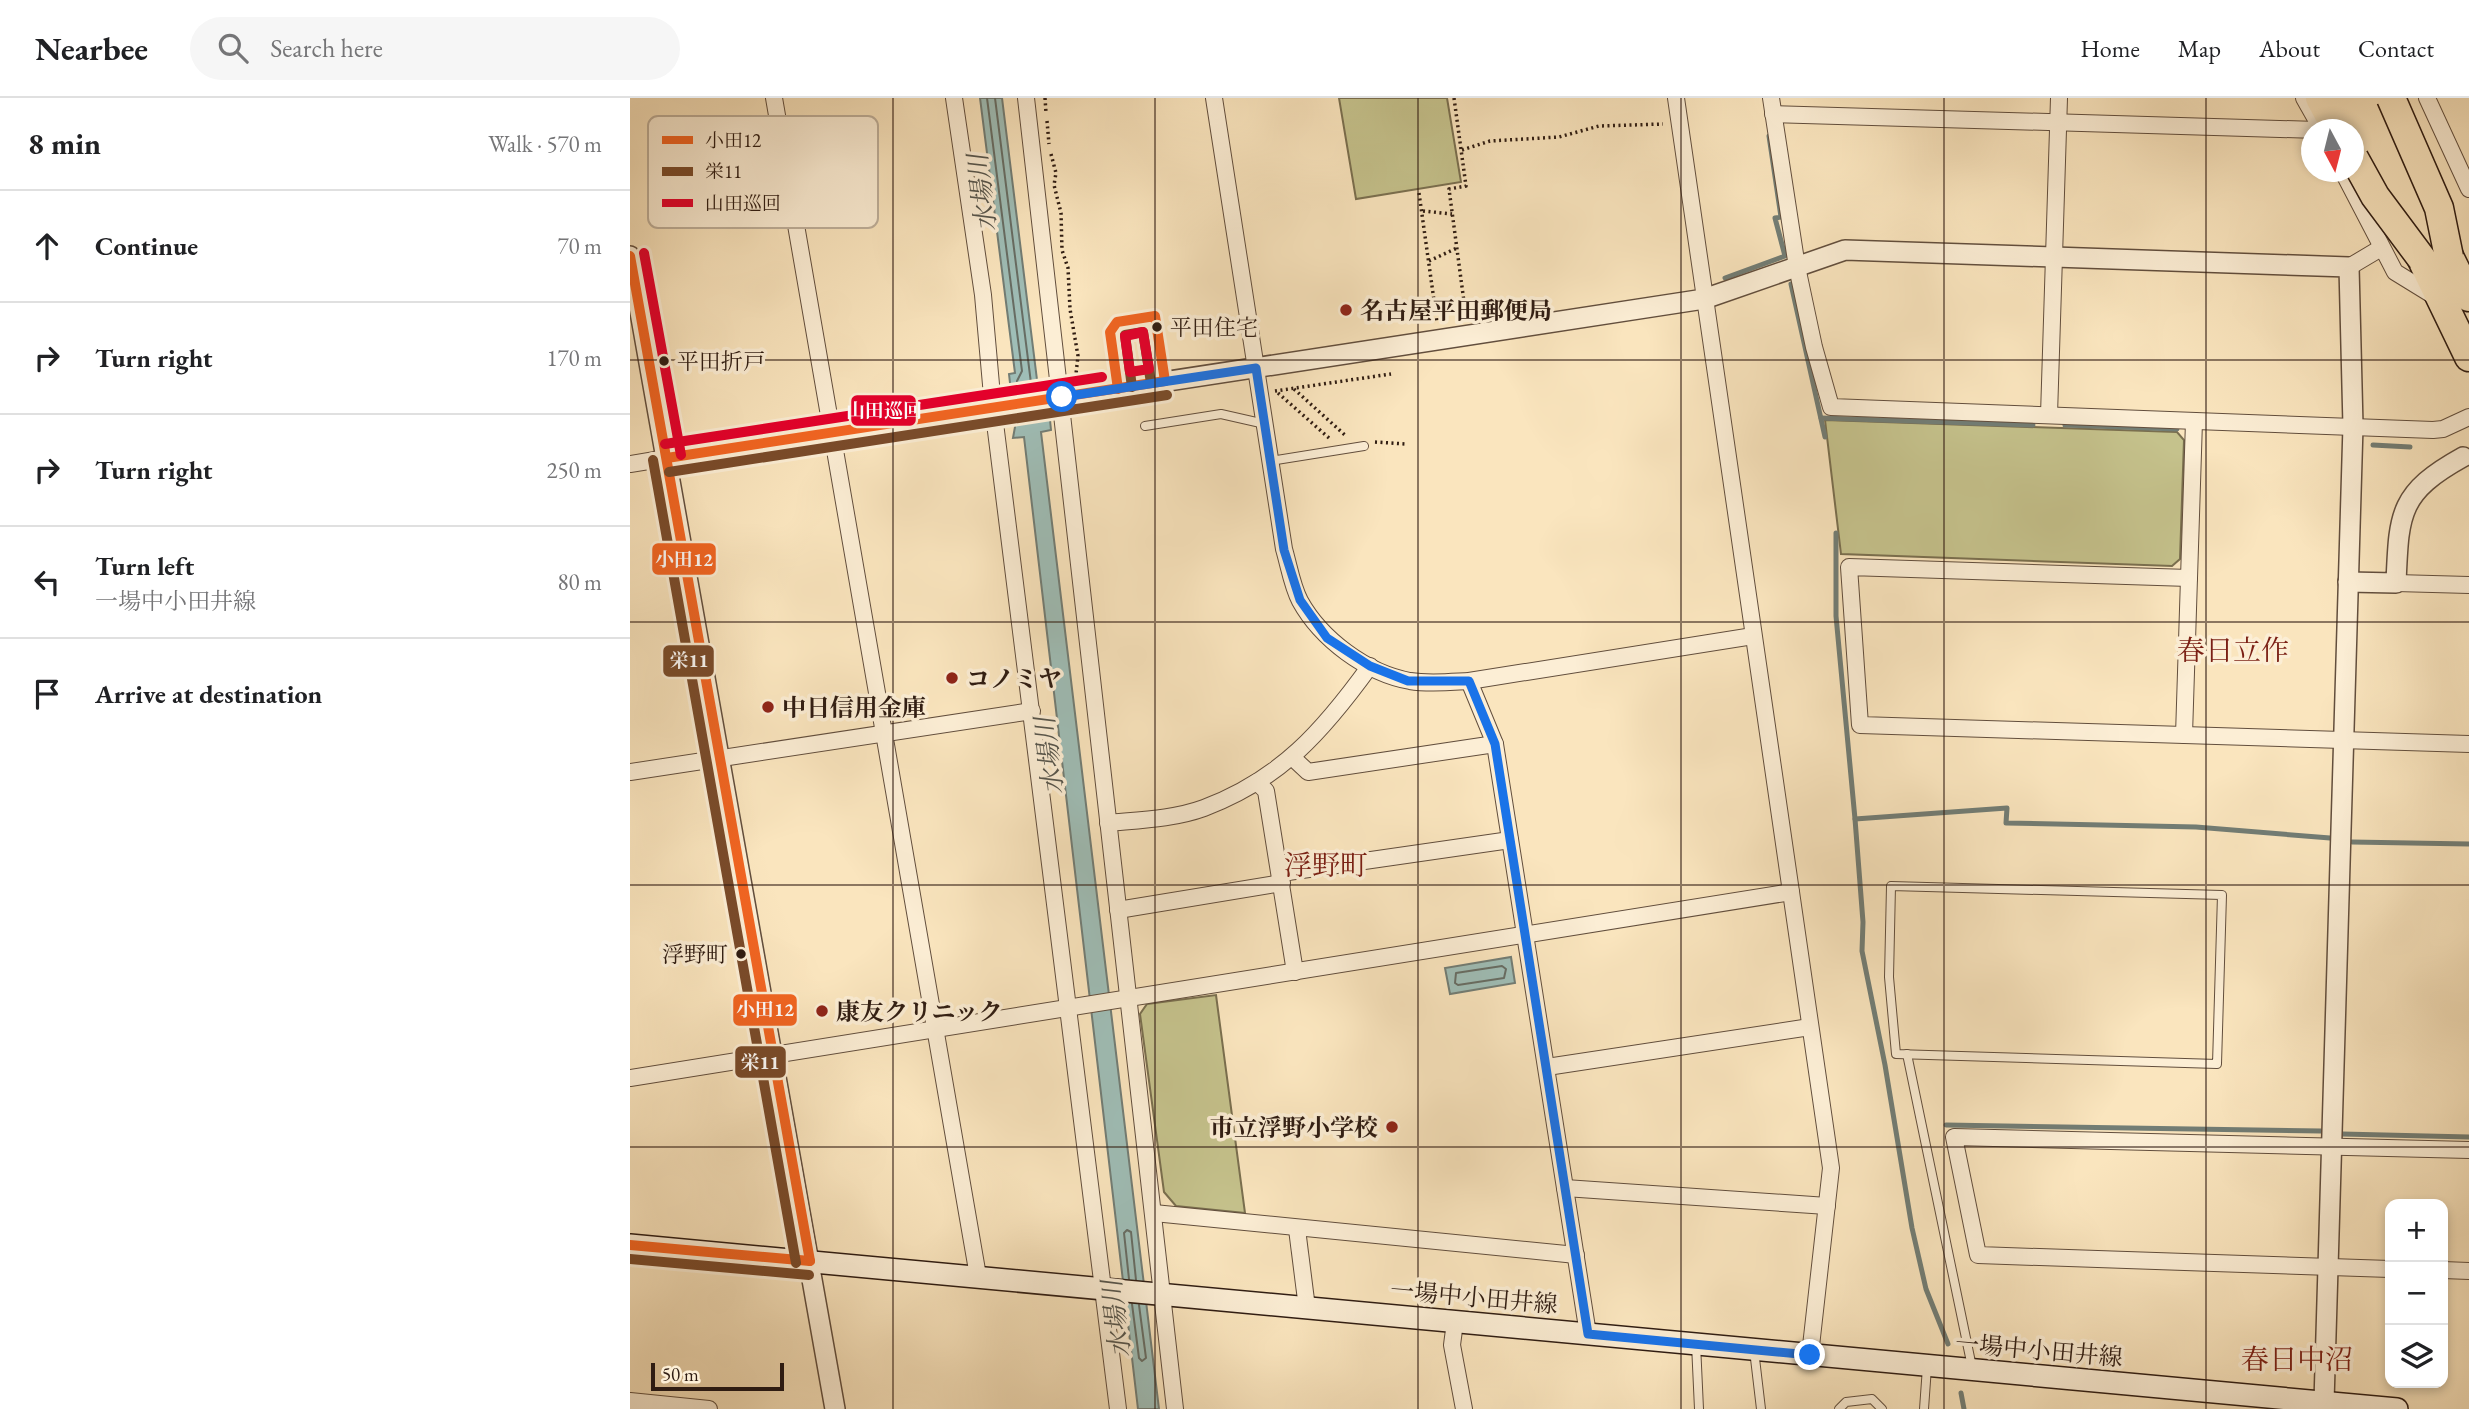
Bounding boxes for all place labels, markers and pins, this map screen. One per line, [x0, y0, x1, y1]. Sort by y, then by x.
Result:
place label: 名古屋平田郵便局 [1360, 295, 1552, 326]
marker: 名古屋平田郵便局 [1338, 302, 1354, 318]
place label: 平田住宅 [1170, 313, 1258, 342]
marker: 平田住宅 [1150, 320, 1164, 334]
place label: 平田折戸 [677, 347, 765, 376]
marker: 平田折戸 [657, 354, 671, 368]
place label: コノミヤ [966, 663, 1062, 694]
marker: コノミヤ [944, 670, 960, 686]
place label: 中日信用金庫 [782, 692, 926, 723]
marker: 中日信用金庫 [760, 699, 776, 715]
place label: 浮野町 [662, 940, 728, 969]
marker: 浮野町 [734, 947, 748, 961]
place label: 康友クリニック [836, 996, 1003, 1027]
marker: 康友クリニック [814, 1003, 830, 1019]
place label: 市立浮野小学校 [1210, 1112, 1378, 1143]
marker: 市立浮野小学校 [1384, 1119, 1400, 1135]

